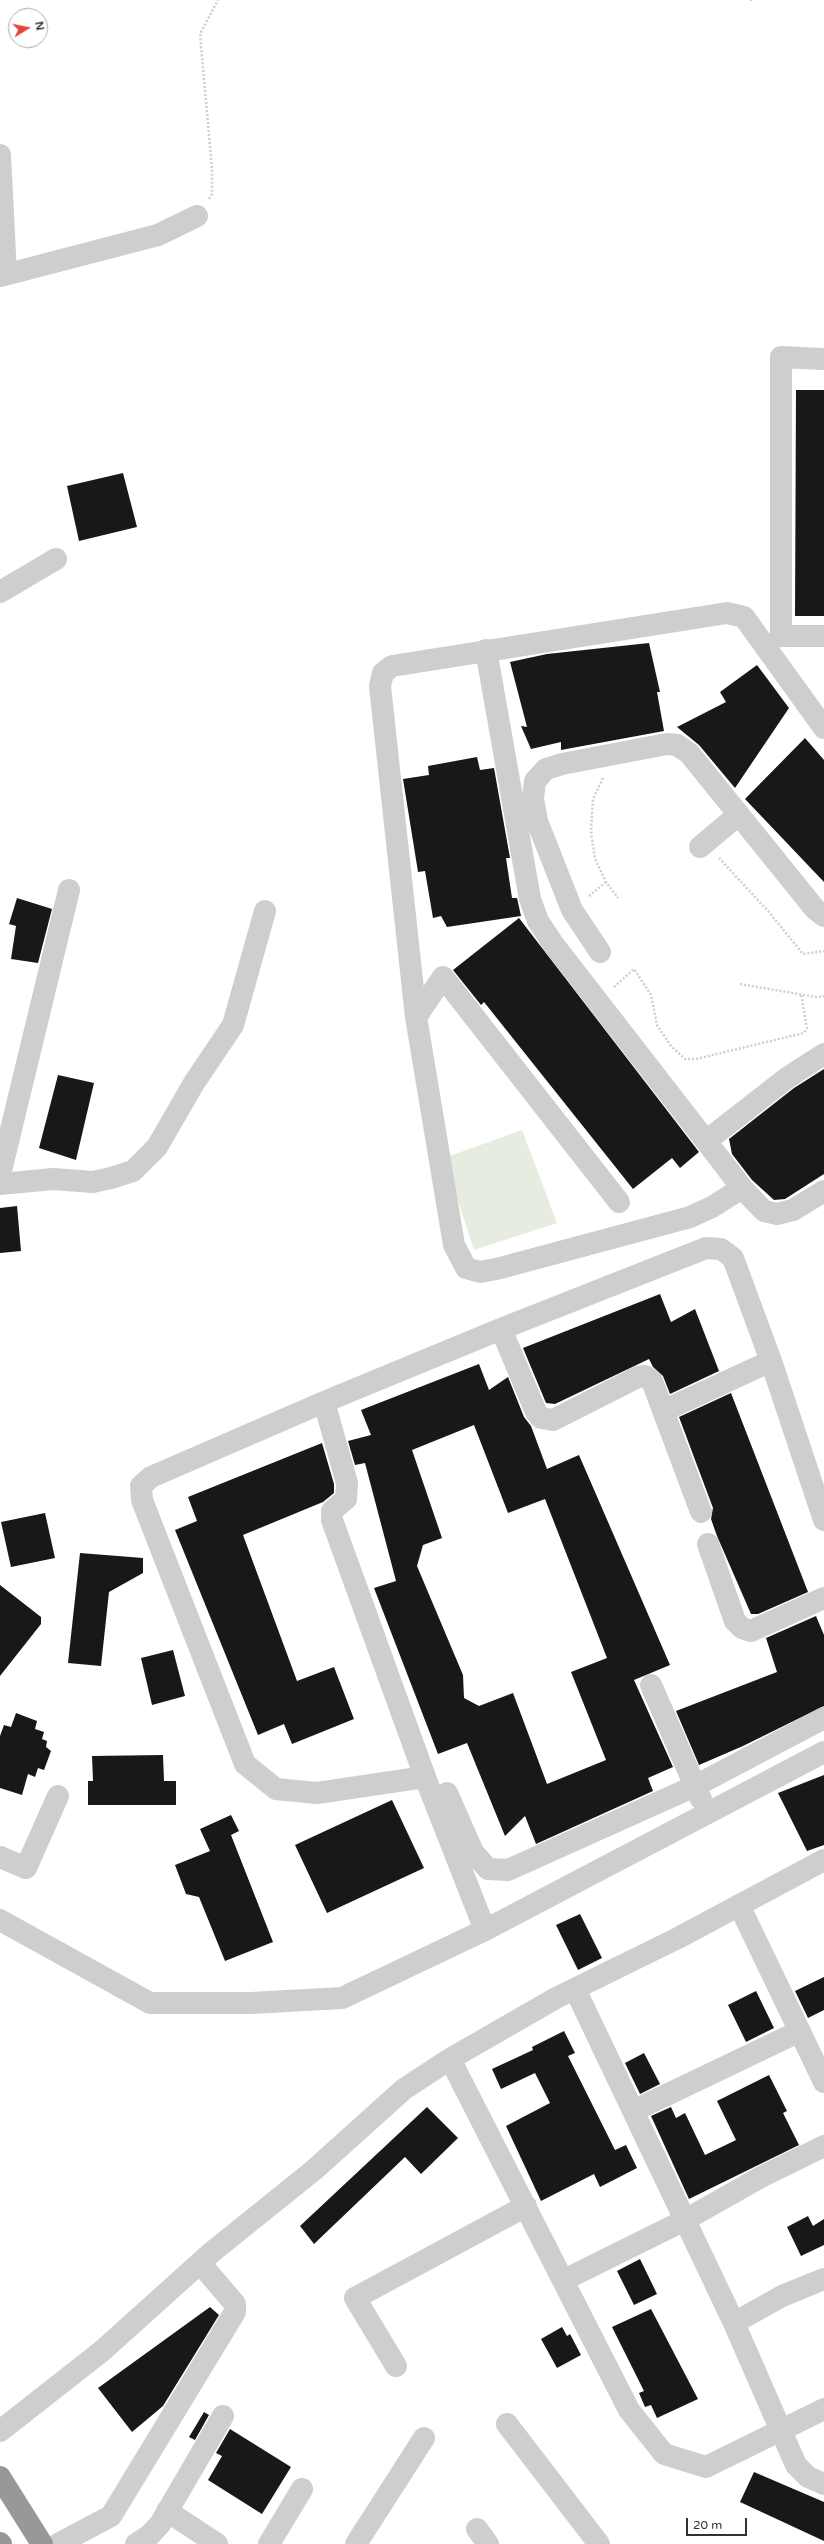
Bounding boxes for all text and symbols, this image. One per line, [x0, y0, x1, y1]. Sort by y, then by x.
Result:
north arrow [8, 8, 48, 48]
text: N [32, 21, 46, 31]
scale bar [688, 2510, 749, 2536]
text: 20 m [693, 2518, 722, 2532]

